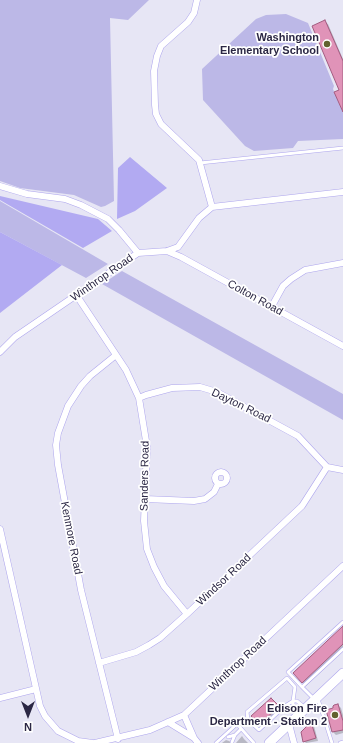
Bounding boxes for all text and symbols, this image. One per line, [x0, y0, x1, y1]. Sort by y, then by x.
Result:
place label: Washington Elementary School [220, 31, 319, 57]
marker: Washington Elementary School [322, 39, 332, 49]
street label: Winthrop Road [68, 252, 136, 304]
street label: Colton Road [225, 277, 285, 319]
street label: Dayton Road [209, 386, 273, 426]
street label: Sanders Road [138, 441, 152, 511]
street label: Kenmore Road [57, 500, 85, 576]
street label: Windsor Road [194, 551, 254, 609]
street label: Winthrop Road [207, 634, 269, 694]
north arrow [8, 695, 48, 735]
place label: Edison Fire Department - Station 2 [210, 702, 327, 728]
marker: Edison Fire Department - Station 2 [330, 710, 340, 720]
text: N [24, 721, 32, 733]

